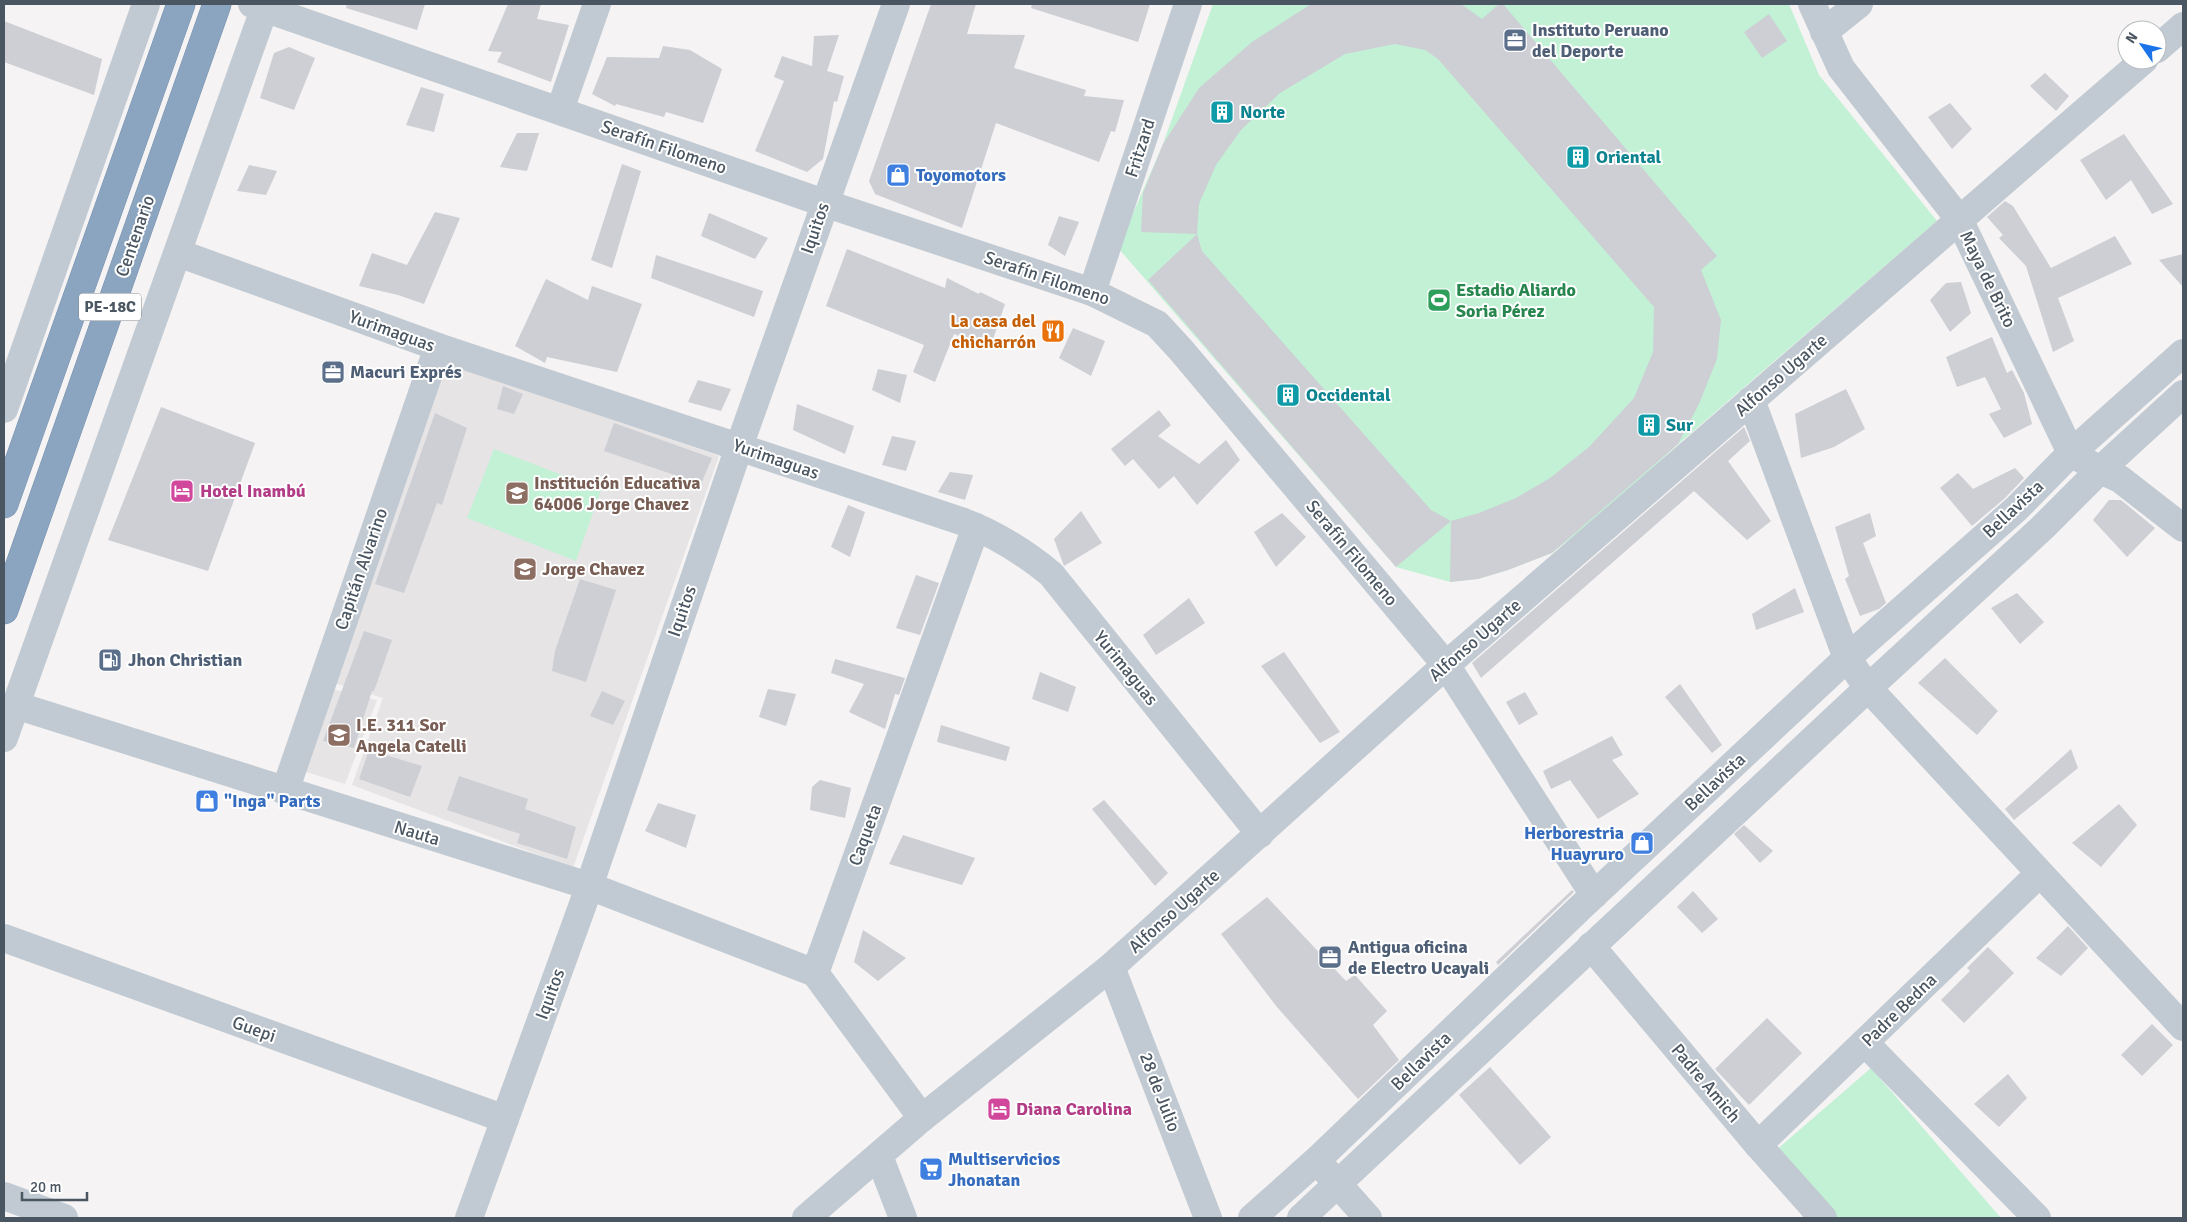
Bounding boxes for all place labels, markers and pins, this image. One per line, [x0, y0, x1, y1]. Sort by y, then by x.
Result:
place label: Instituto Peruano del Deporte [1532, 19, 1669, 62]
office icon: Instituto Peruano del Deporte [1502, 27, 1528, 53]
building icon: Norte [1209, 99, 1235, 125]
place label: Norte [1240, 101, 1285, 123]
building icon: Oriental [1565, 144, 1591, 170]
place label: Oriental [1596, 146, 1662, 168]
shop icon: Toyomotors [885, 162, 911, 188]
place label: Toyomotors [916, 164, 1006, 186]
place label: Estadio Aliardo Soria Pérez [1456, 279, 1576, 322]
sports icon: Estadio Aliardo Soria Pérez [1426, 287, 1452, 313]
place label: La casa del chicharrón [950, 310, 1036, 353]
restaurant icon: La casa del chicharrón [1040, 318, 1066, 344]
office icon: Macuri Exprés [320, 359, 346, 385]
place label: Macuri Exprés [350, 361, 462, 383]
building icon: Occidental [1275, 382, 1301, 408]
place label: Occidental [1306, 384, 1391, 406]
building icon: Sur [1636, 412, 1662, 438]
place label: Sur [1666, 414, 1694, 436]
place label: Institución Educativa 64006 Jorge Chavez [534, 472, 701, 515]
hotel icon: Hotel Inambú [169, 478, 195, 504]
place label: Hotel Inambú [200, 480, 306, 502]
school or university icon: Institución Educativa 64006 Jorge Chavez [504, 480, 530, 506]
school or university icon: Jorge Chavez [512, 556, 538, 582]
place label: Jorge Chavez [542, 558, 645, 580]
fuel station icon: Jhon Christian [97, 647, 123, 673]
place label: Jhon Christian [128, 649, 242, 671]
place label: I.E. 311 Sor Angela Catelli [356, 714, 467, 757]
school or university icon: I.E. 311 Sor Angela Catelli [326, 722, 352, 748]
shop icon: "Inga" Parts [194, 788, 220, 814]
place label: "Inga" Parts [224, 790, 320, 812]
place label: Herborestria Huayruro [1524, 822, 1624, 865]
shop icon: Herborestria Huayruro [1629, 830, 1655, 856]
place label: Antigua oficina de Electro Ucayali [1348, 936, 1489, 979]
office icon: Antigua oficina de Electro Ucayali [1317, 944, 1343, 970]
hotel icon: Diana Carolina [986, 1096, 1012, 1122]
place label: Diana Carolina [1016, 1098, 1132, 1120]
place label: Multiservicios Jhonatan [948, 1148, 1060, 1191]
supermarket icon: Multiservicios Jhonatan [918, 1156, 944, 1182]

